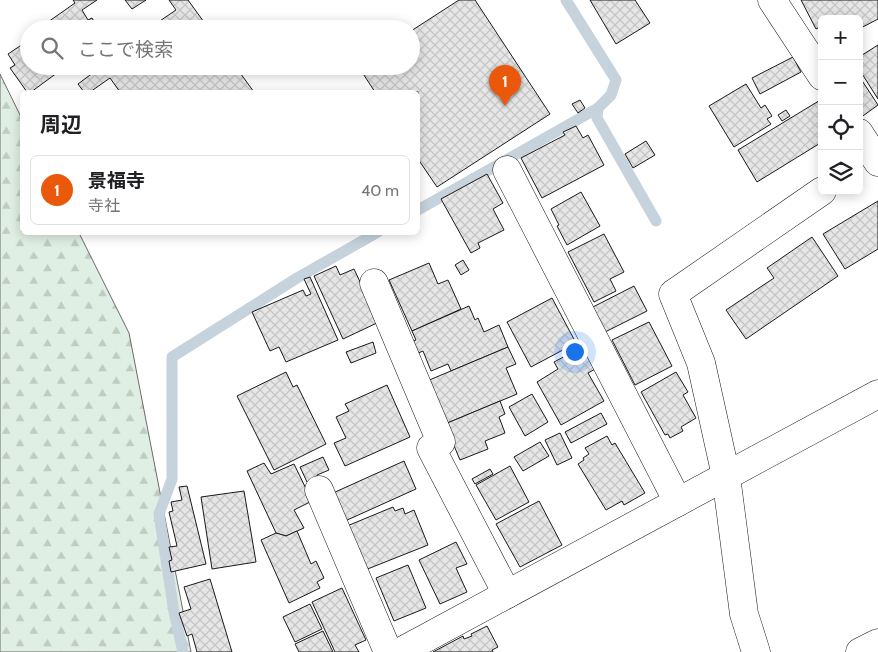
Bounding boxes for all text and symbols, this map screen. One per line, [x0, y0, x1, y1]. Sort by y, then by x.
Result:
map controls [818, 15, 863, 195]
button: + [818, 15, 863, 60]
search box [20, 20, 420, 75]
icon: search [38, 34, 66, 62]
text: ここで検索 [78, 38, 173, 61]
button: − [818, 60, 863, 105]
pin: 1 [489, 65, 521, 106]
button: locate [818, 105, 863, 150]
text: 周辺 [40, 112, 82, 137]
button: layers [818, 150, 863, 195]
text: 景福寺 [88, 169, 145, 192]
text: 1 [54, 181, 60, 200]
text: 40 m [361, 181, 399, 200]
text: 寺社 [88, 196, 120, 215]
your location [562, 339, 588, 365]

